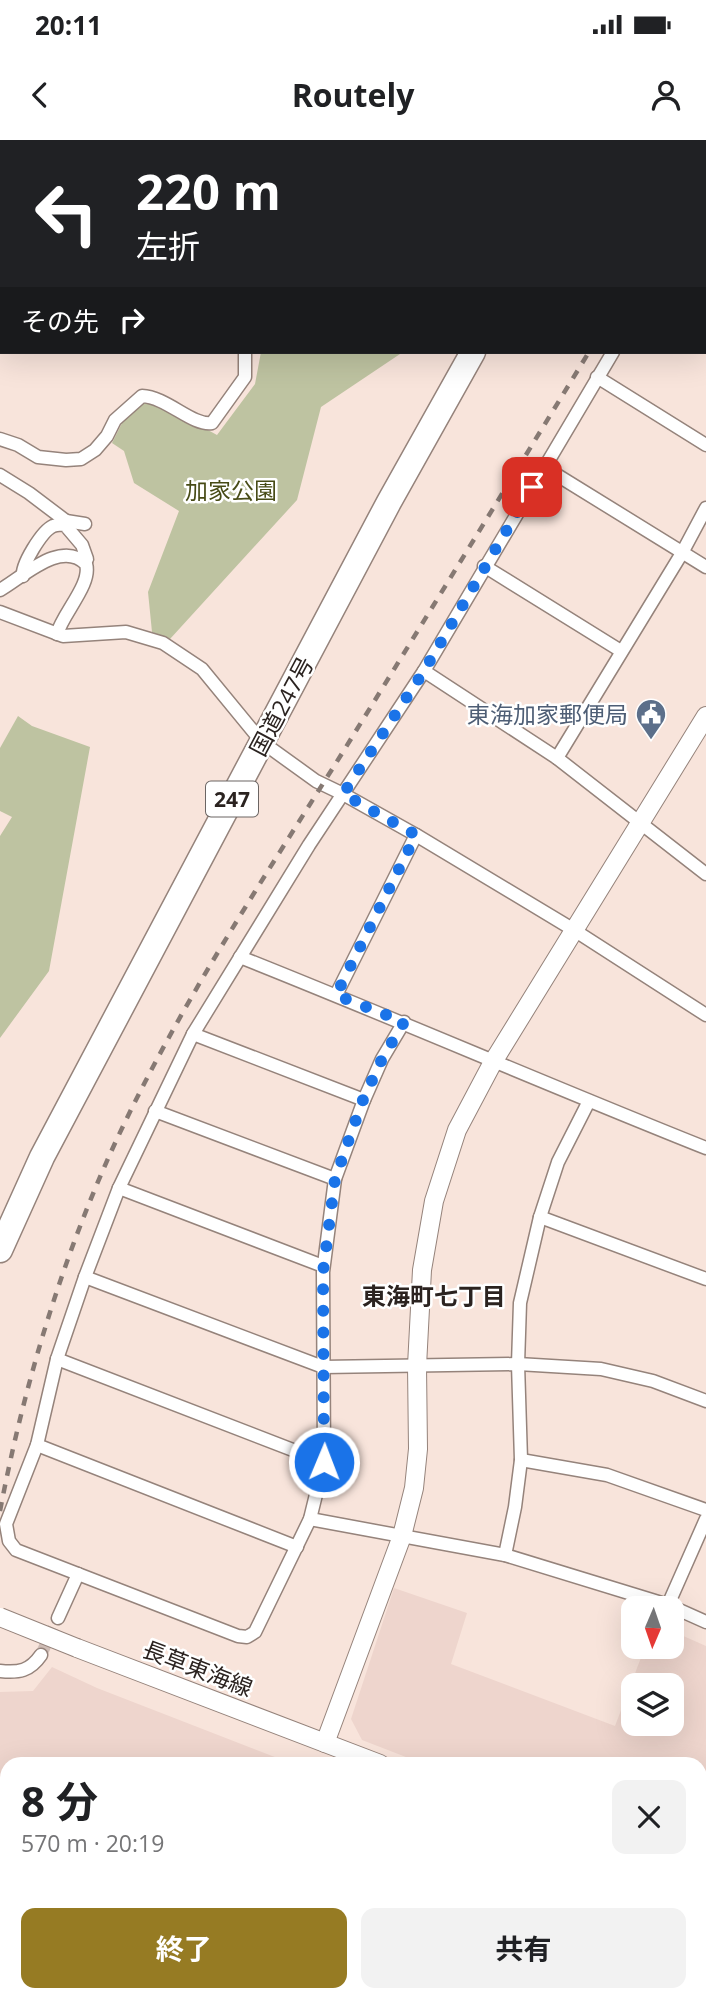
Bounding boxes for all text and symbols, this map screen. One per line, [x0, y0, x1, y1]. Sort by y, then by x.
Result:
text: 20:11 [35, 7, 102, 43]
text: Routely [292, 73, 414, 116]
icon: back [21, 76, 59, 114]
icon: person [647, 76, 685, 114]
text: 220 m [136, 158, 281, 224]
icon: left [21, 168, 112, 259]
text: 左折 [136, 224, 200, 267]
icon: right [113, 301, 151, 339]
text: その先 [21, 303, 99, 339]
pin [502, 457, 562, 517]
icon: arrive [513, 468, 551, 506]
park label: 加家公園 [185, 474, 277, 506]
street label: 国道247号 [241, 651, 321, 761]
public building icon: 東海加家郵便局 [634, 697, 668, 741]
place label: 東海加家郵便局 [467, 698, 628, 730]
road number: 247 [206, 782, 258, 816]
district label: 東海町七丁目 [362, 1279, 506, 1312]
position arrow [287, 1425, 361, 1499]
north arrow [621, 1596, 684, 1659]
map controls [621, 1596, 684, 1736]
street label: 長草東海線 [139, 1632, 257, 1704]
button: layers [621, 1673, 684, 1736]
text: 8 分 [21, 1772, 98, 1829]
button: close [612, 1780, 686, 1854]
text: 570 m · 20:19 [21, 1827, 164, 1859]
button: 終了 [21, 1908, 347, 1988]
button: 共有 [361, 1908, 686, 1988]

